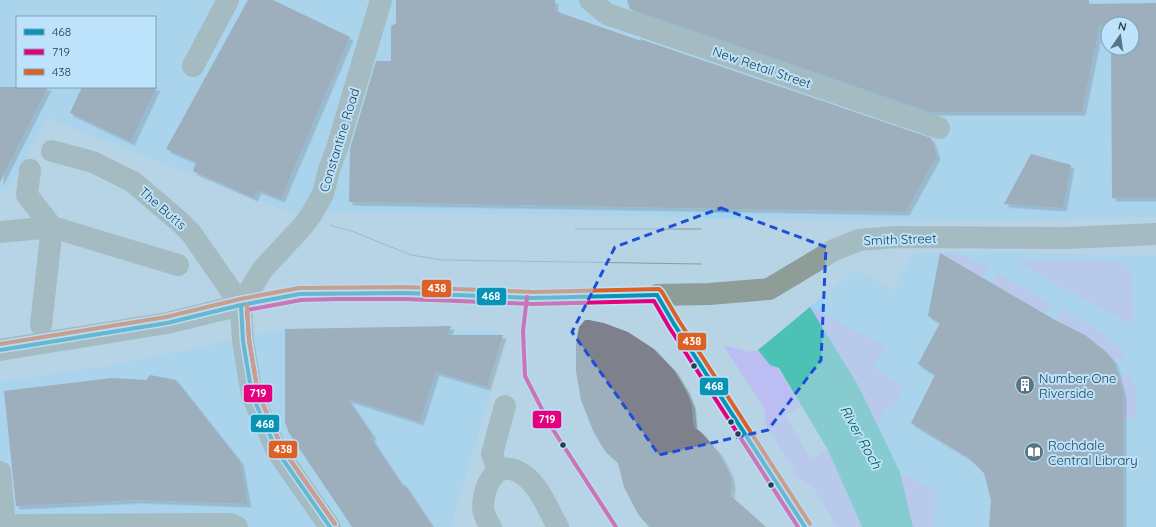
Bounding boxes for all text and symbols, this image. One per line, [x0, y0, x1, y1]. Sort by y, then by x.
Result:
legend [16, 16, 156, 88]
north arrow [1100, 16, 1140, 56]
text: N [1117, 19, 1128, 34]
text: 468 [52, 24, 71, 39]
street label: New Retail Street [711, 43, 813, 91]
text: 719 [52, 44, 70, 59]
text: 438 [52, 64, 71, 79]
street label: Constantine Road [316, 86, 362, 194]
street label: The Butts [136, 183, 190, 233]
street label: Smith Street [863, 230, 937, 248]
line badge: 438 [421, 279, 452, 298]
text: 438 [428, 281, 446, 295]
line badge: 468 [476, 287, 507, 306]
text: 468 [482, 289, 500, 303]
line badge: 438 [677, 332, 707, 351]
text: 438 [683, 334, 701, 348]
unlabelled marker [689, 361, 699, 371]
place label: Number One Riverside [1039, 370, 1116, 401]
building icon: Number One Riverside [1014, 374, 1036, 396]
line badge: 468 [699, 377, 729, 396]
text: 468 [705, 379, 723, 393]
line badge: 719 [243, 384, 273, 403]
text: 719 [249, 386, 267, 400]
water label: River Roch [836, 402, 886, 473]
line badge: 719 [532, 410, 562, 429]
text: 719 [538, 412, 556, 426]
line badge: 468 [250, 414, 280, 433]
text: 468 [256, 417, 274, 431]
unlabelled marker [726, 417, 736, 427]
unlabelled marker [733, 429, 743, 439]
place label: Rochdale Central Library [1048, 437, 1138, 468]
line badge: 438 [268, 440, 298, 459]
unlabelled marker [558, 440, 568, 450]
library icon: Rochdale Central Library [1023, 441, 1045, 463]
text: 438 [274, 442, 292, 456]
unlabelled marker [766, 480, 776, 490]

